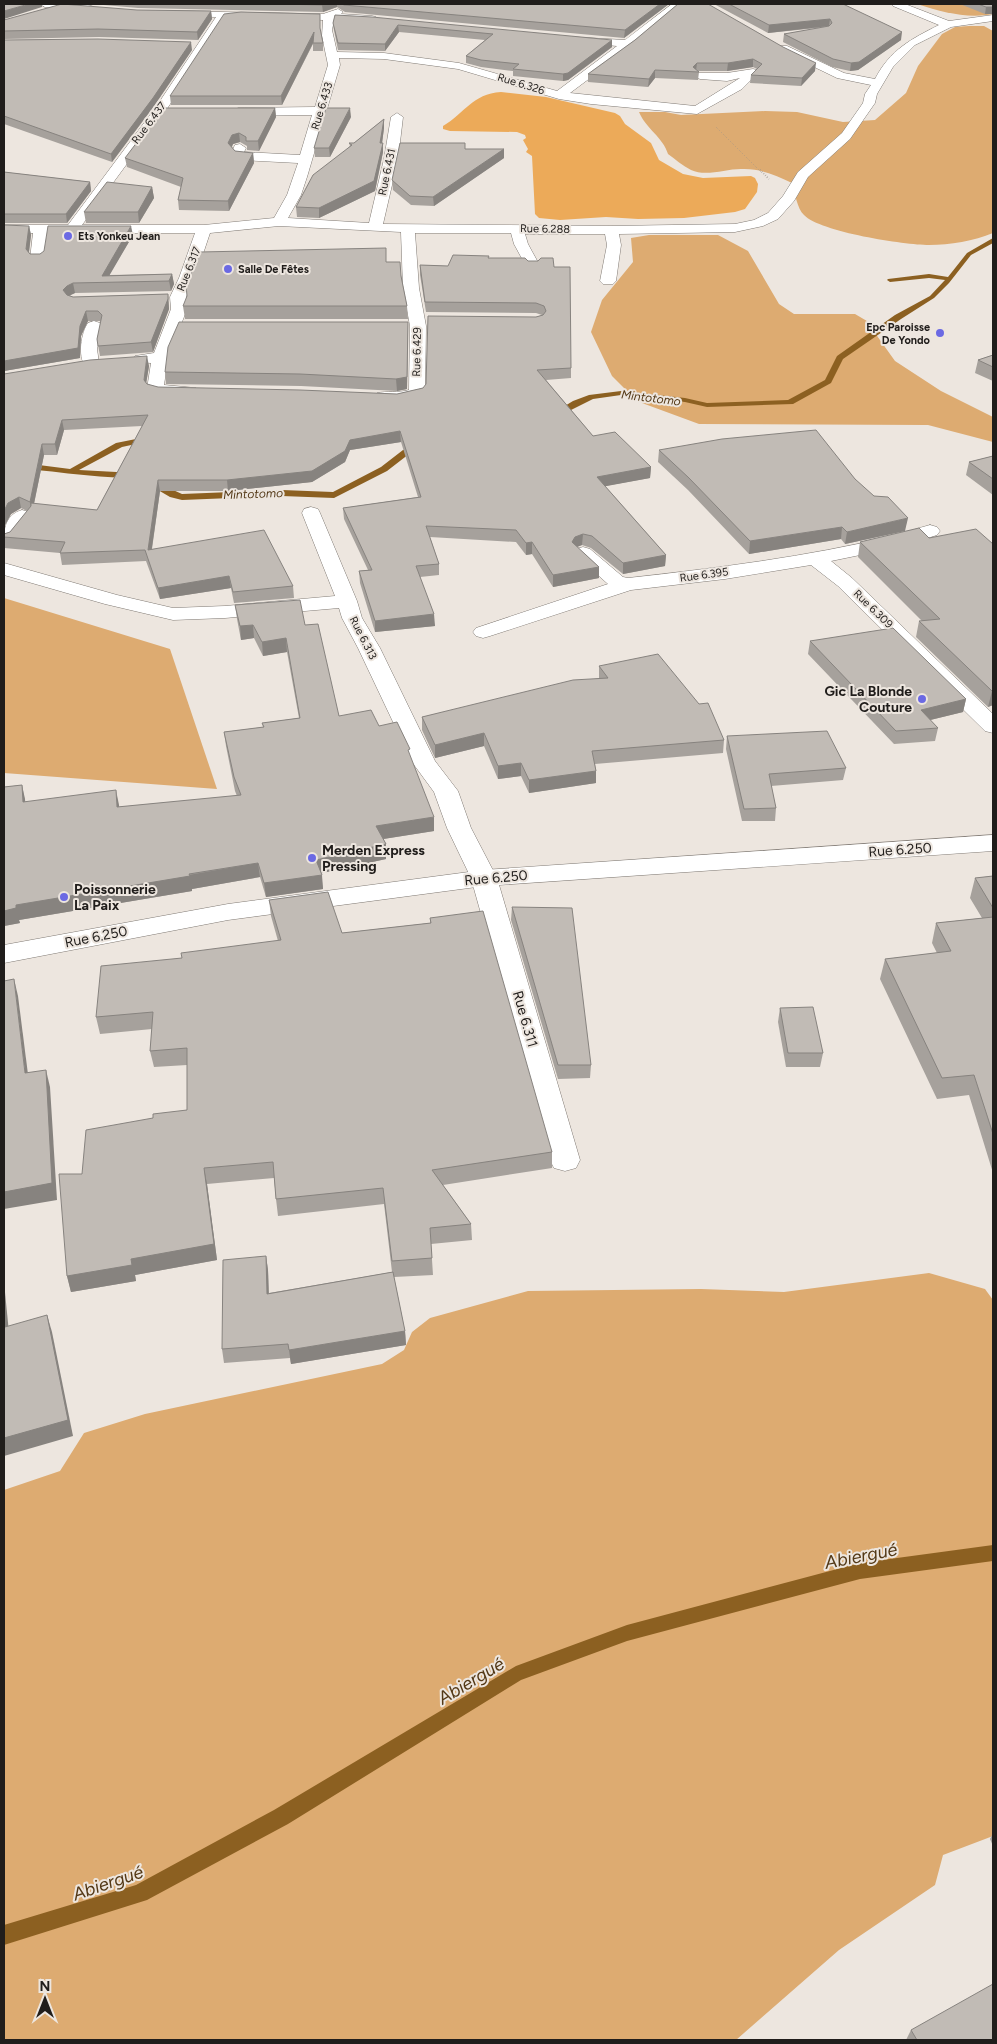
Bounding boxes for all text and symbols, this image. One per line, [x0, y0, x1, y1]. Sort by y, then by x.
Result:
street label: Rue 6.326 [496, 71, 546, 97]
street label: Rue 6.433 [309, 81, 335, 131]
street label: Rue 6.437 [129, 99, 169, 146]
street label: Rue 6.431 [376, 147, 398, 197]
street label: Rue 6.288 [520, 222, 570, 236]
marker: Ets Yonkeu Jean [62, 230, 74, 242]
place label: Ets Yonkeu Jean [78, 230, 160, 243]
street label: Rue 6.317 [174, 245, 204, 293]
marker: Salle De Fêtes [222, 263, 234, 275]
place label: Salle De Fêtes [238, 263, 309, 276]
place label: Epc Paroisse De Yondo [866, 321, 931, 347]
street label: Rue 6.429 [410, 327, 424, 377]
marker: Epc Paroisse De Yondo [934, 327, 946, 339]
water label: Mintotomo [620, 387, 682, 409]
water label: Mintotomo [223, 486, 283, 502]
street label: Rue 6.395 [679, 565, 729, 585]
street label: Rue 6.309 [851, 587, 895, 631]
street label: Rue 6.313 [347, 614, 379, 662]
place label: Gic La Blonde Couture [824, 683, 912, 716]
marker: Gic La Blonde Couture [916, 693, 928, 705]
street label: Rue 6.250 [868, 839, 932, 861]
place label: Merden Express Pressing [322, 842, 425, 875]
marker: Merden Express Pressing [306, 852, 318, 864]
street label: Rue 6.250 [464, 867, 528, 889]
place label: Poissonnerie La Paix [74, 881, 156, 914]
marker: Poissonnerie La Paix [58, 891, 70, 903]
street label: Rue 6.250 [63, 923, 129, 951]
street label: Rue 6.311 [509, 989, 541, 1049]
water label: Abiergué [822, 1538, 899, 1574]
water label: Abiergué [433, 1653, 508, 1710]
water label: Abiergué [69, 1861, 146, 1906]
north arrow [20, 1974, 70, 2024]
text: N [40, 1978, 50, 1995]

